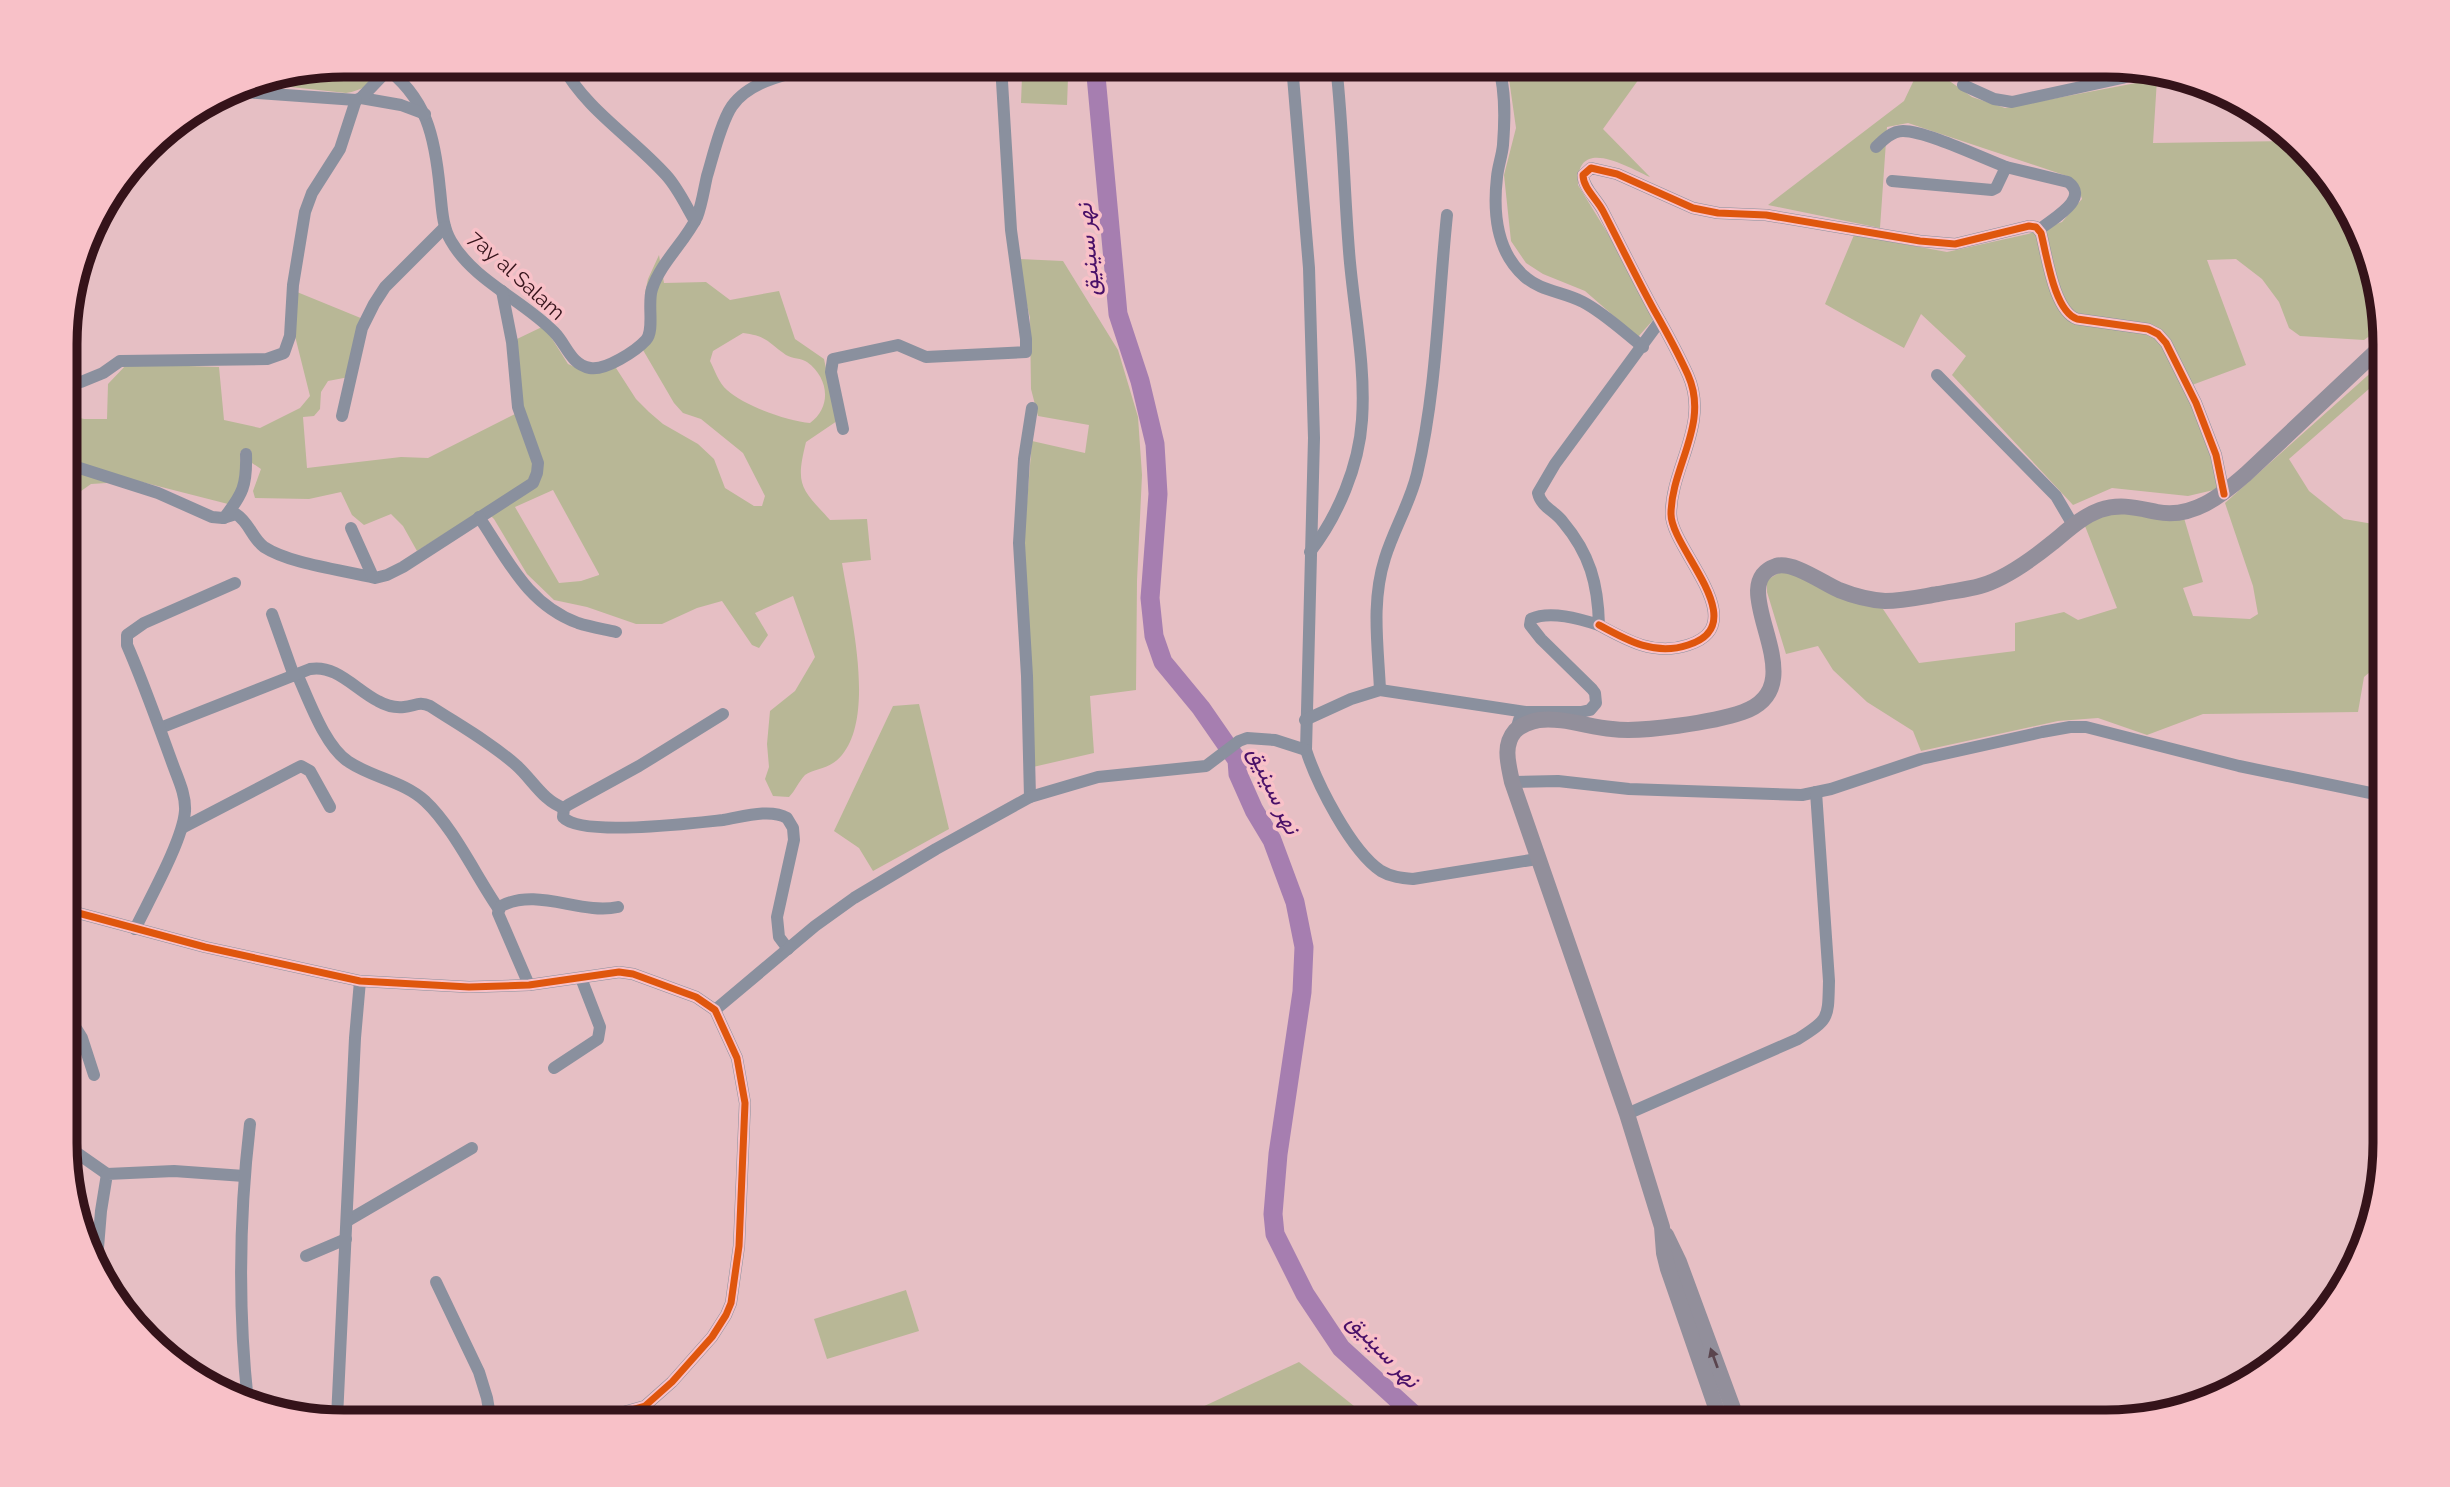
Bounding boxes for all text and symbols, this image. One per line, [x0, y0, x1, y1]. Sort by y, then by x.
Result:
water label: نهر سينيق [1069, 201, 1106, 297]
street label: 7ay al Salam [464, 225, 570, 325]
water label: نهر سينيق [1241, 742, 1307, 840]
water label: نهر سينيق [1341, 1307, 1427, 1395]
one-way arrow [1709, 1347, 1720, 1368]

